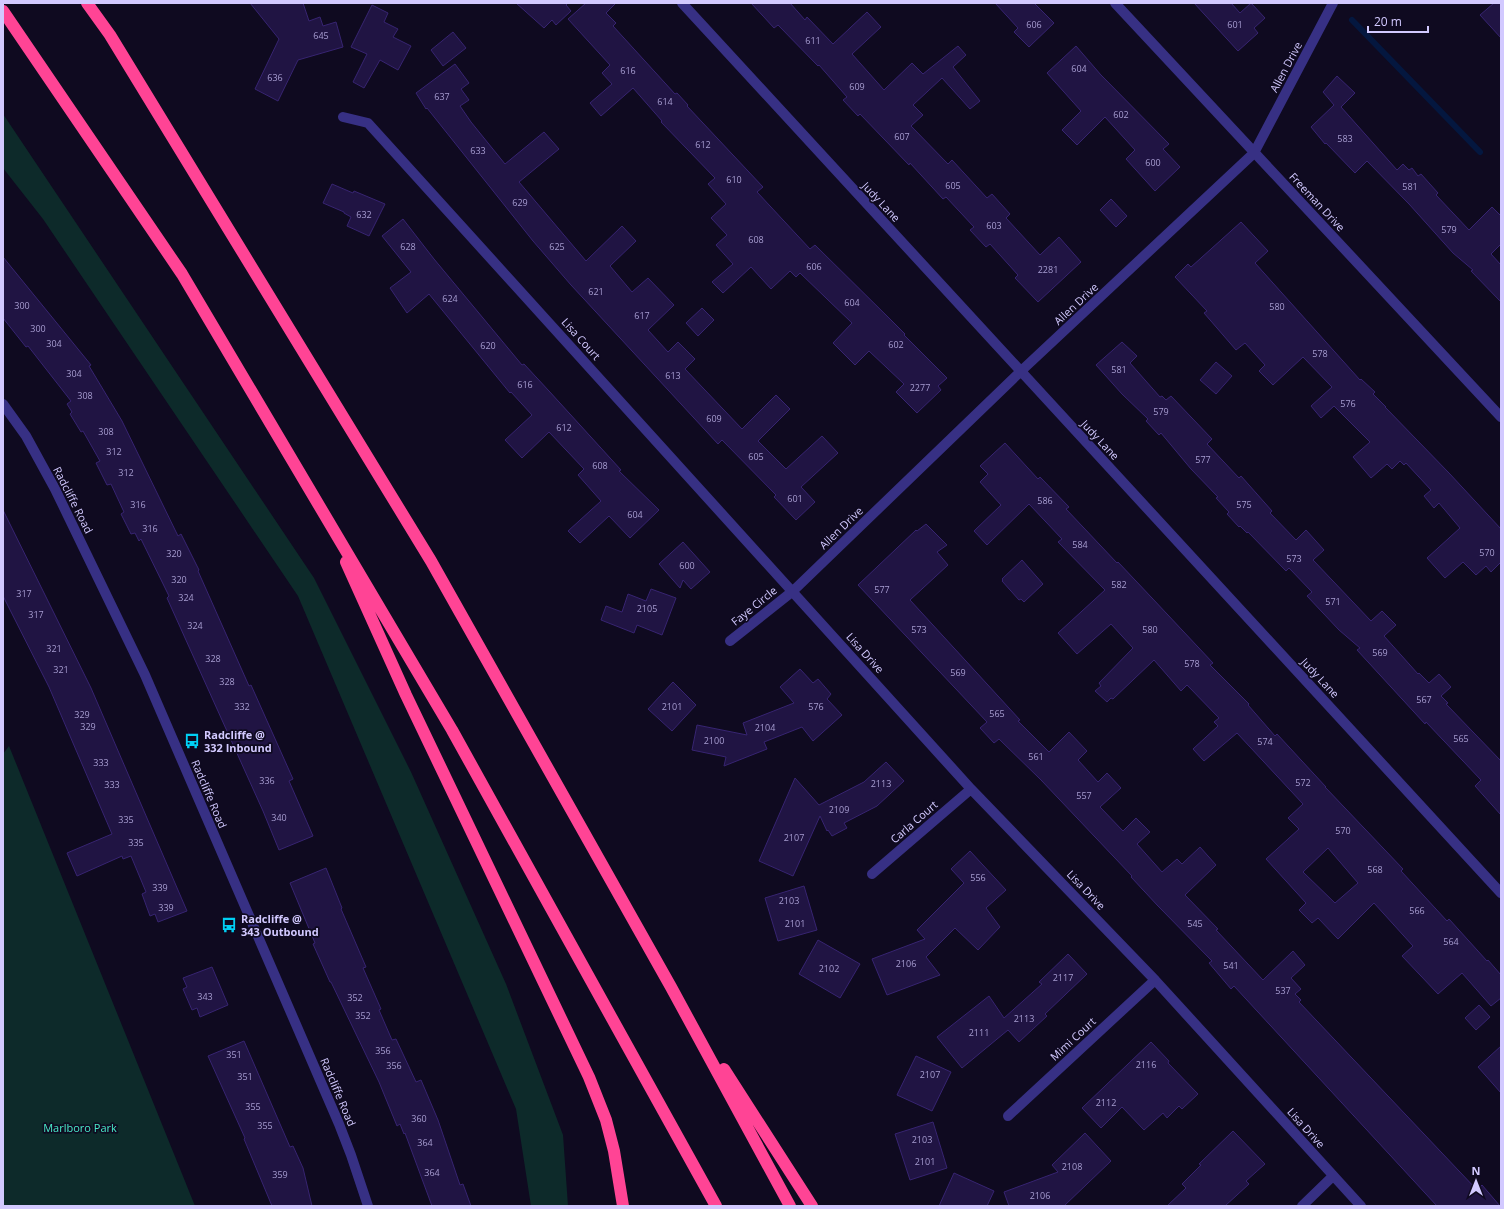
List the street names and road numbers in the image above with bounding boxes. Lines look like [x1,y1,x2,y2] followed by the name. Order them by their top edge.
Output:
[1266,39,1305,95] street label: Allen Drive
[1286,169,1349,234] street label: Freeman Drive
[858,178,904,225] street label: Judy Lane
[1050,279,1101,328] street label: Allen Drive
[559,315,604,363] street label: Lisa Court
[1077,416,1123,463] street label: Judy Lane
[50,464,97,536] street label: Radcliffe Road
[816,503,866,552] street label: Allen Drive
[728,583,780,629] street label: Faye Circle
[843,629,888,676] street label: Lisa Drive
[1297,654,1343,701] street label: Judy Lane
[188,757,231,830] street label: Radcliffe Road
[887,797,941,846] street label: Carla Court
[1064,867,1109,913] street label: Lisa Drive
[1047,1014,1099,1064] street label: Mimi Court
[317,1055,360,1128] street label: Radcliffe Road
[1284,1104,1329,1151] street label: Lisa Drive

